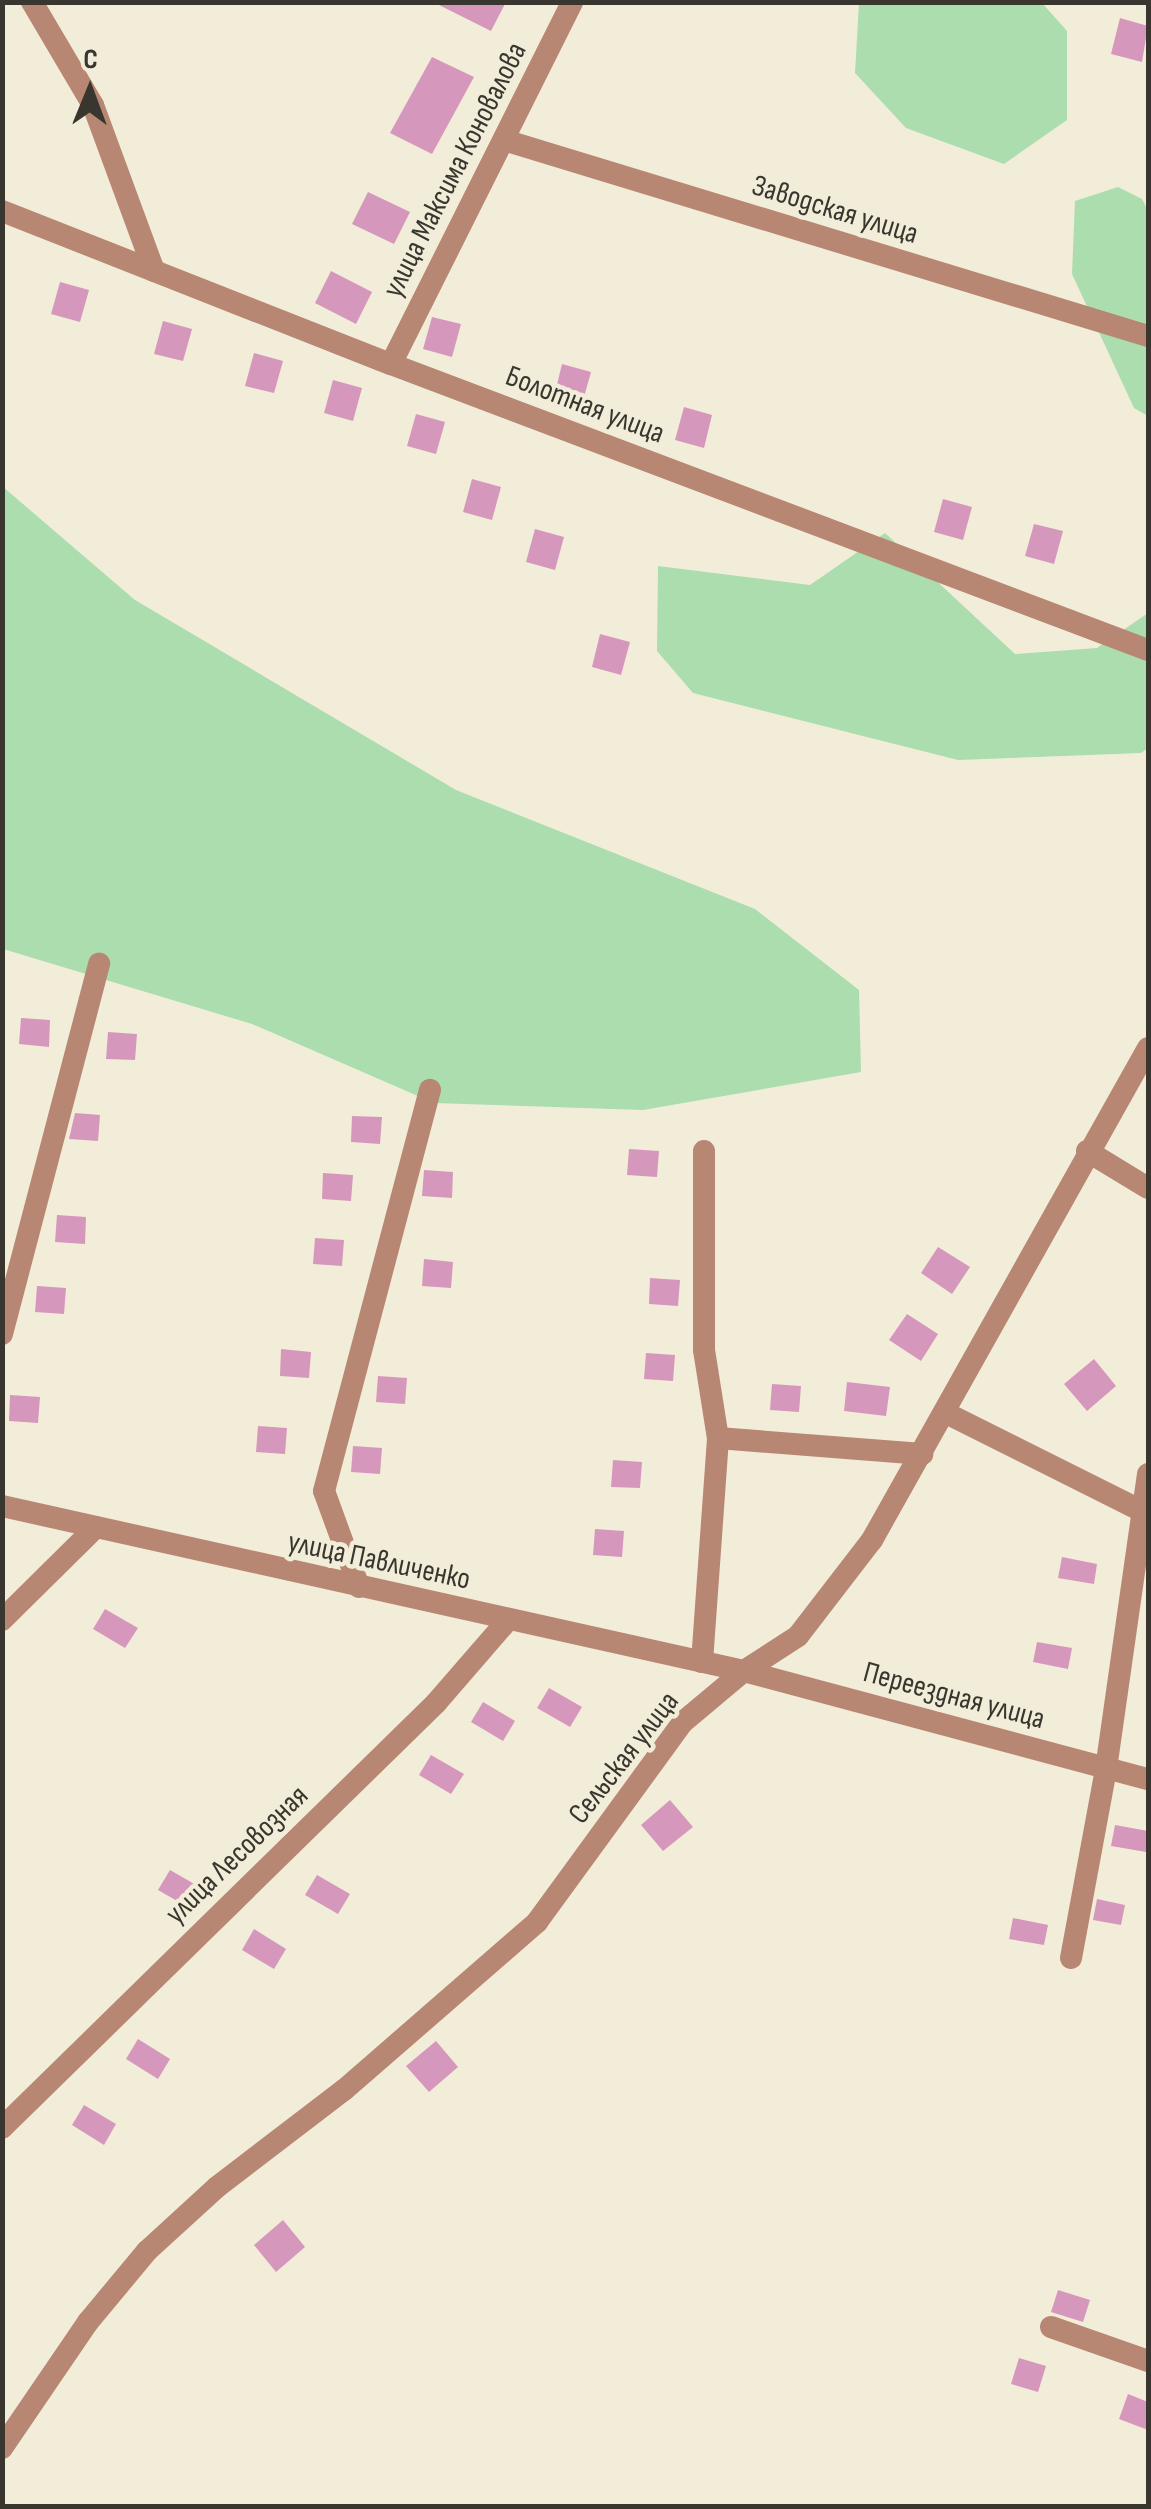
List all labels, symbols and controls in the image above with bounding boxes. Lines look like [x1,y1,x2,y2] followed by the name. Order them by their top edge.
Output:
[375,37,535,303] street label: улица Максима Коновалова
[40,40,140,140] north arrow
[83,43,98,76] text: С
[748,168,922,252] street label: Заводская улица
[501,358,669,452] street label: Болотная улица
[285,1524,473,1598] street label: улица Павличенко
[859,1655,1049,1737] street label: Переездная улица
[561,1685,687,1831] street label: Сельская улица
[158,1778,316,1932] street label: улица Лесовозная

